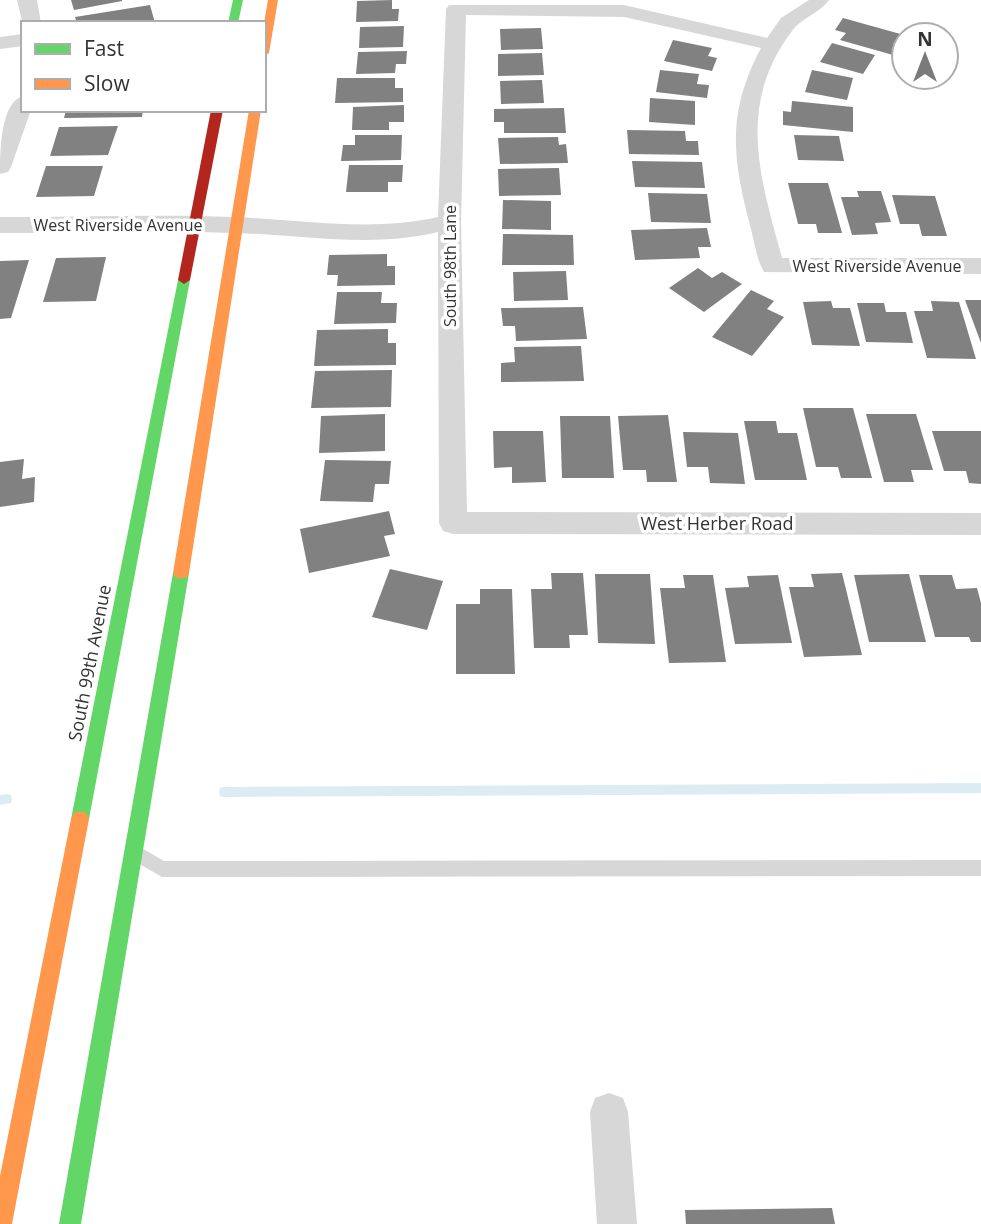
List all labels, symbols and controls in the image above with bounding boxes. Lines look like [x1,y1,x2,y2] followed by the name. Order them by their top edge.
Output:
[21,21,266,112] legend
[890,21,960,91] north arrow
[917,26,933,52] text: N
[84,34,124,62] text: Fast
[84,69,130,97] text: Slow
[439,205,461,327] street label: South 98th Lane
[34,214,203,236] street label: West Riverside Avenue
[793,255,962,277] street label: West Riverside Avenue
[640,511,794,535] street label: West Herber Road
[62,582,116,743] street label: South 99th Avenue

